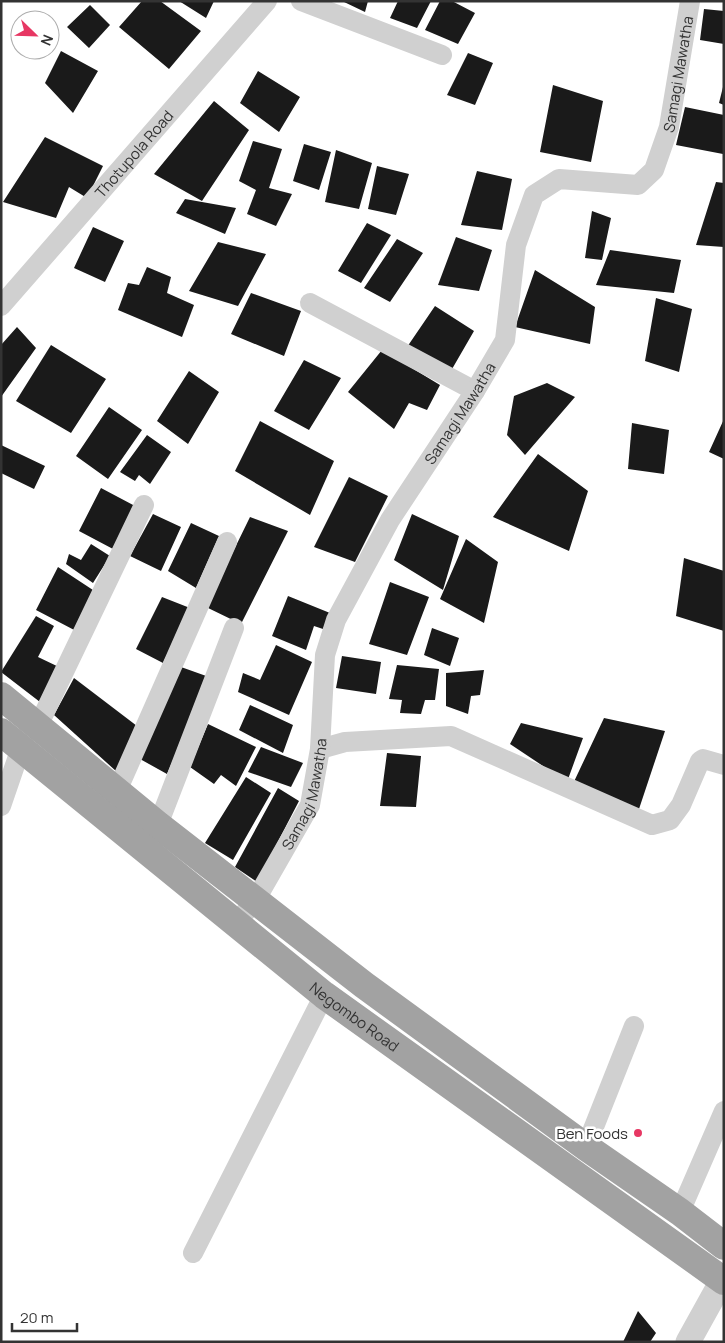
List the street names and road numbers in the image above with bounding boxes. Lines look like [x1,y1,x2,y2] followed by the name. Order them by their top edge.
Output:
[657,14,698,135] street label: Samagi Mawatha
[90,105,178,202] street label: Thotupola Road
[419,358,500,468] street label: Samagi Mawatha
[276,738,331,853] street label: Samagi Mawatha
[305,977,404,1056] street label: Negombo Road

